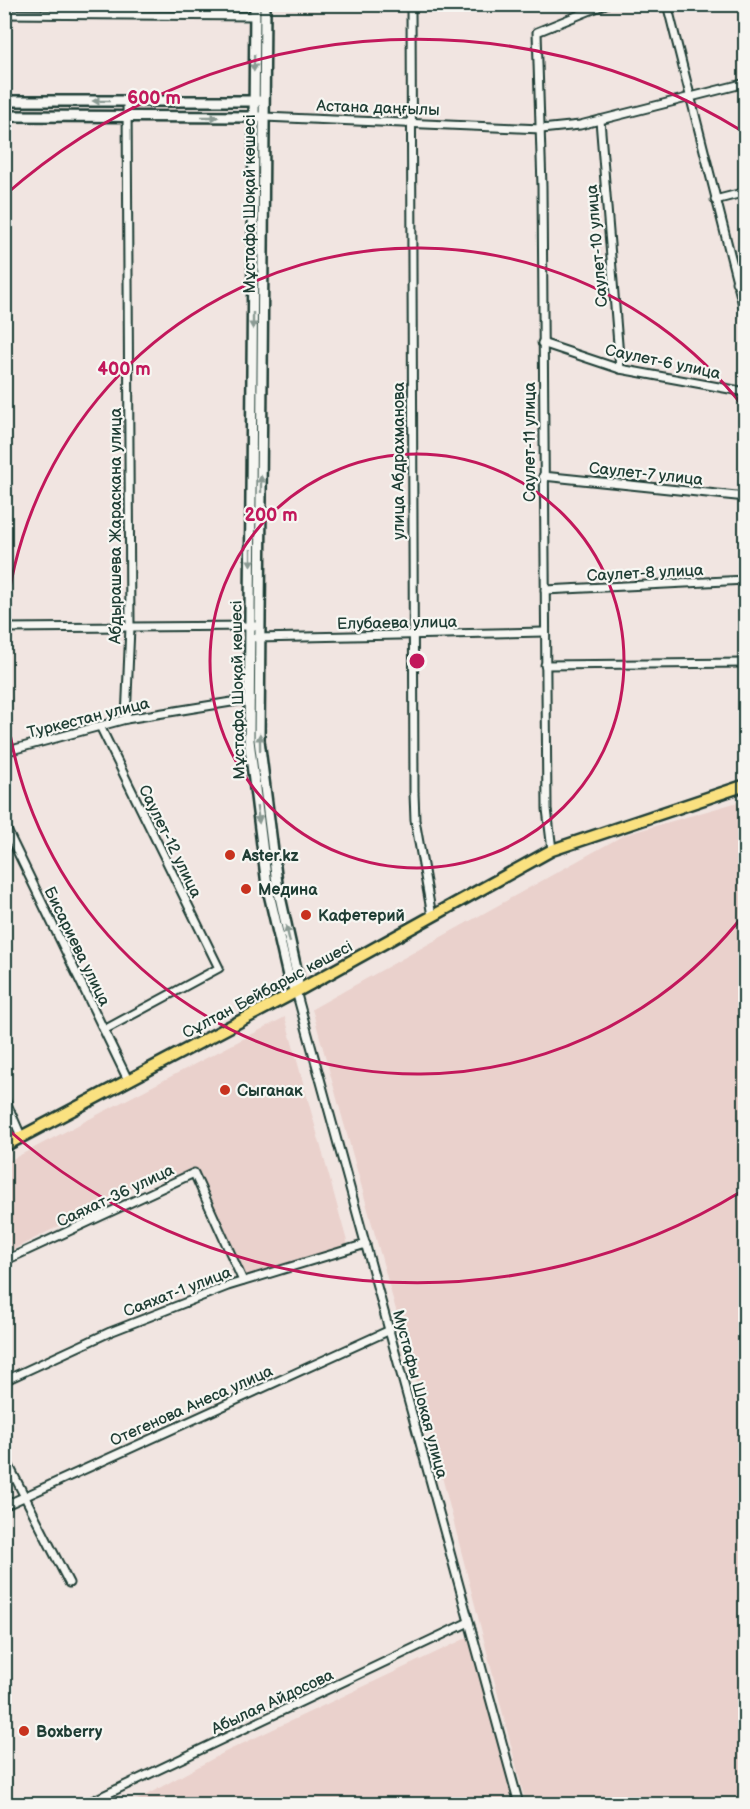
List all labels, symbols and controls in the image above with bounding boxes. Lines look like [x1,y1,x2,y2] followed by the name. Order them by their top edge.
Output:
[249,53,259,72] one-way arrow
[127,88,181,109] text: 600 m
[91,96,110,106] one-way arrow
[315,97,440,120] street label: Астана даңғылы
[200,112,219,122] one-way arrow
[241,114,260,294] street label: Мұстафа Шоқай көшесі
[583,183,612,308] street label: Саулет-10 улица
[248,311,258,330] one-way arrow
[603,341,723,384] street label: Саулет-6 улица
[97,359,151,380] text: 400 m
[521,381,540,502] street label: Саулет-11 улица
[390,382,409,540] street label: улица Абдрахманова
[107,407,126,645] street label: Абдырашева Жараскана улица
[588,459,704,490] street label: Саулет-7 улица
[256,474,266,493] one-way arrow
[244,505,298,526] text: 200 m
[246,548,256,567] one-way arrow
[586,561,704,586] street label: Саулет-8 улица
[227,600,250,780] street label: Мұстафа Шоқай көшесі
[337,613,458,634] street label: Елубаева улица
[407,651,427,671] centre of rings
[25,694,152,743] street label: Туркестан улица
[255,732,264,751] one-way arrow
[134,782,205,902] street label: Саулет-12 улица
[253,806,262,825] one-way arrow
[241,847,299,866] place label: Aster.kz
[223,848,237,862] marker: Aster.kz
[258,881,318,900] place label: Медина
[239,882,253,896] marker: Медина
[39,884,114,1010] street label: Бисариева улица
[318,907,405,926] place label: Кафетерий
[299,908,313,922] marker: Кафетерий
[283,925,293,943] one-way arrow
[179,937,356,1043] street label: Сұлтан Бейбарыс көшесі
[237,1082,303,1101] place label: Сыганак
[218,1083,232,1097] marker: Сыганак
[54,1161,178,1232] street label: Саяхат-36 улица
[121,1263,235,1322] street label: Саяхат-1 улица
[388,1308,451,1481] street label: Мустафы Шокая улица
[107,1362,276,1451] street label: Отегенова Анеса улица
[208,1665,337,1739] street label: Абылая Айдосова
[36,1723,103,1742] place label: Boxberry
[17,1724,31,1738] marker: Boxberry

